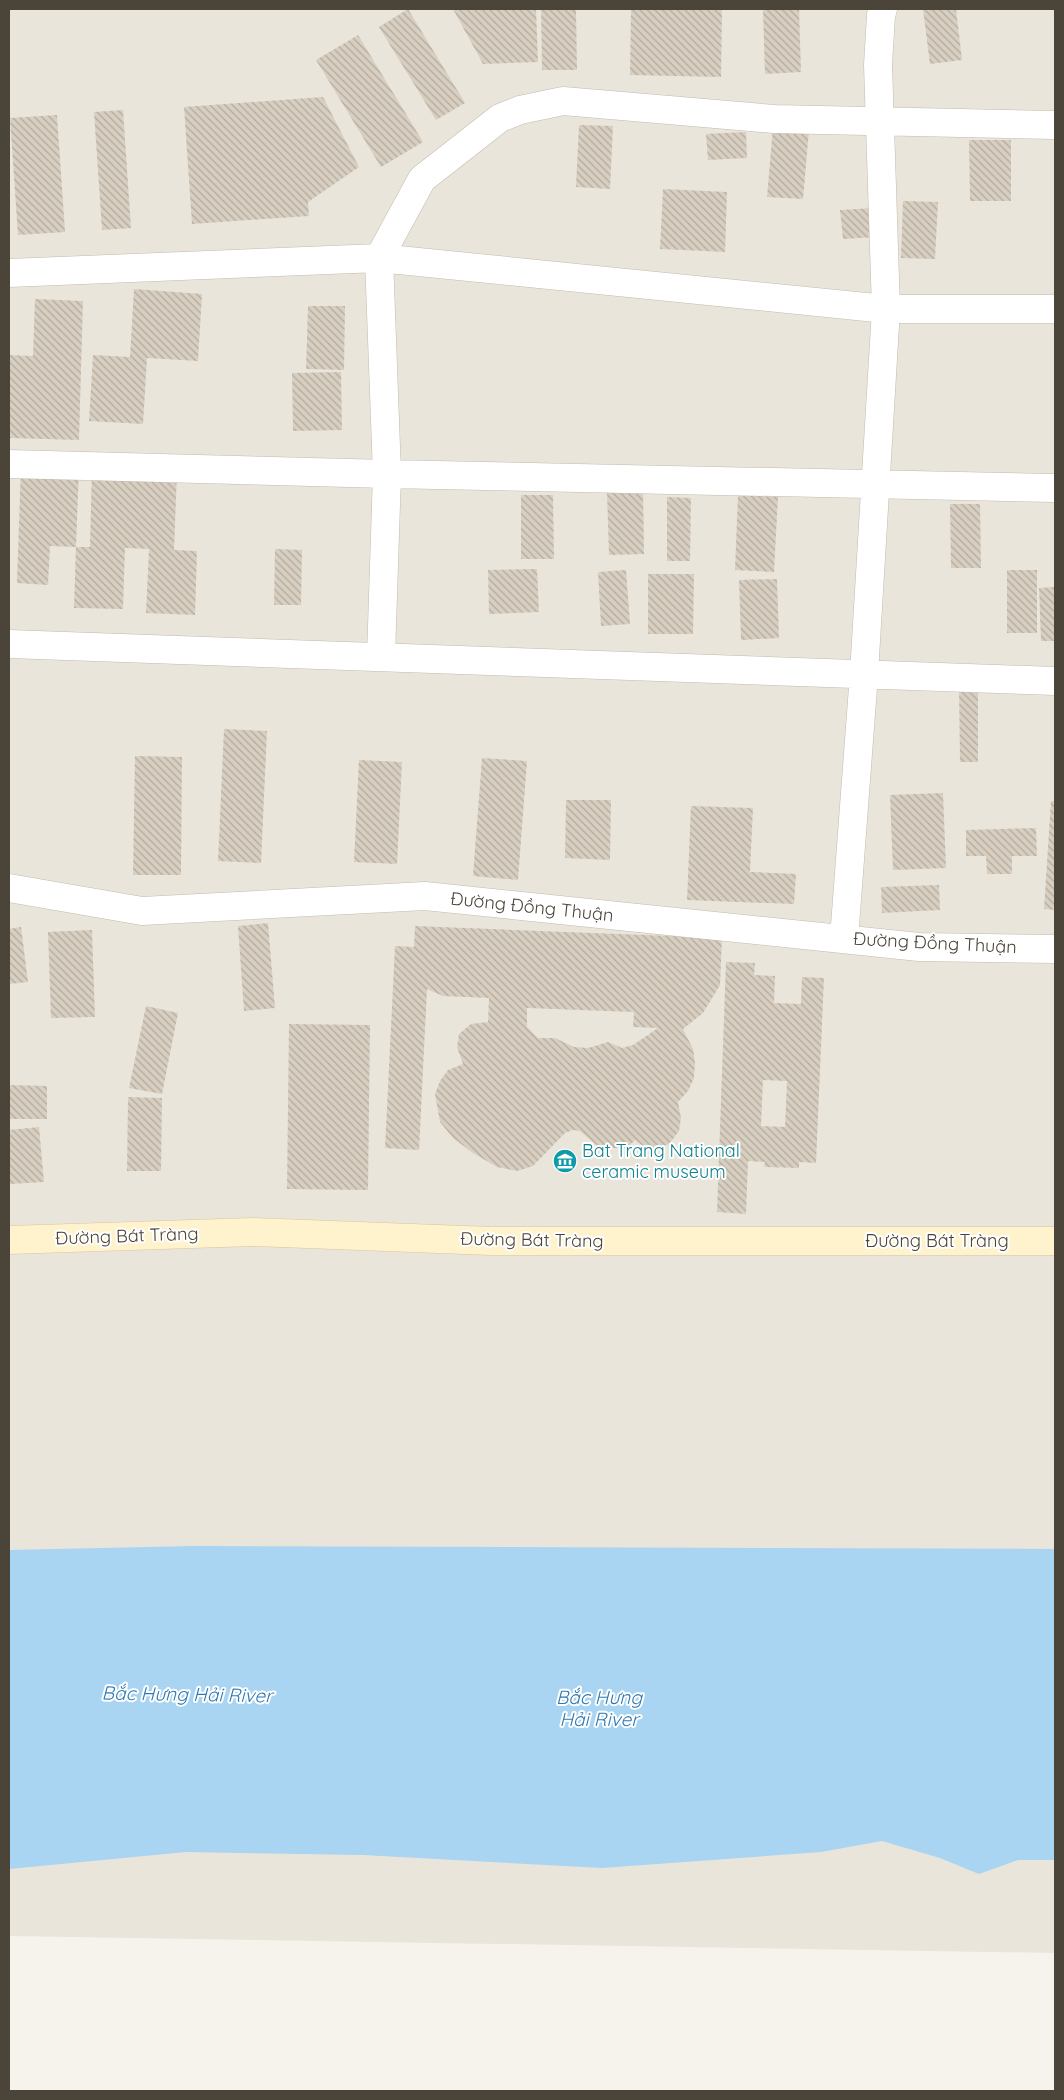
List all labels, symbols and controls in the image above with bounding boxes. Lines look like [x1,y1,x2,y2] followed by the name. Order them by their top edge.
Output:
[449,887,615,926] street label: Đường Đồng Thuận
[853,927,1017,958] street label: Đường Đồng Thuận
[582,1139,740,1183] place label: Bat Trang National ceramic museum
[552,1148,578,1174] museum icon: Bat Trang National ceramic museum
[55,1222,199,1249] street label: Đường Bát Tràng
[460,1227,604,1252] street label: Đường Bát Tràng
[865,1229,1009,1252] street label: Đường Bát Tràng
[101,1681,275,1708] water label: Bắc Hưng Hải River
[556,1685,643,1731] water label: Bắc Hưng Hải River

